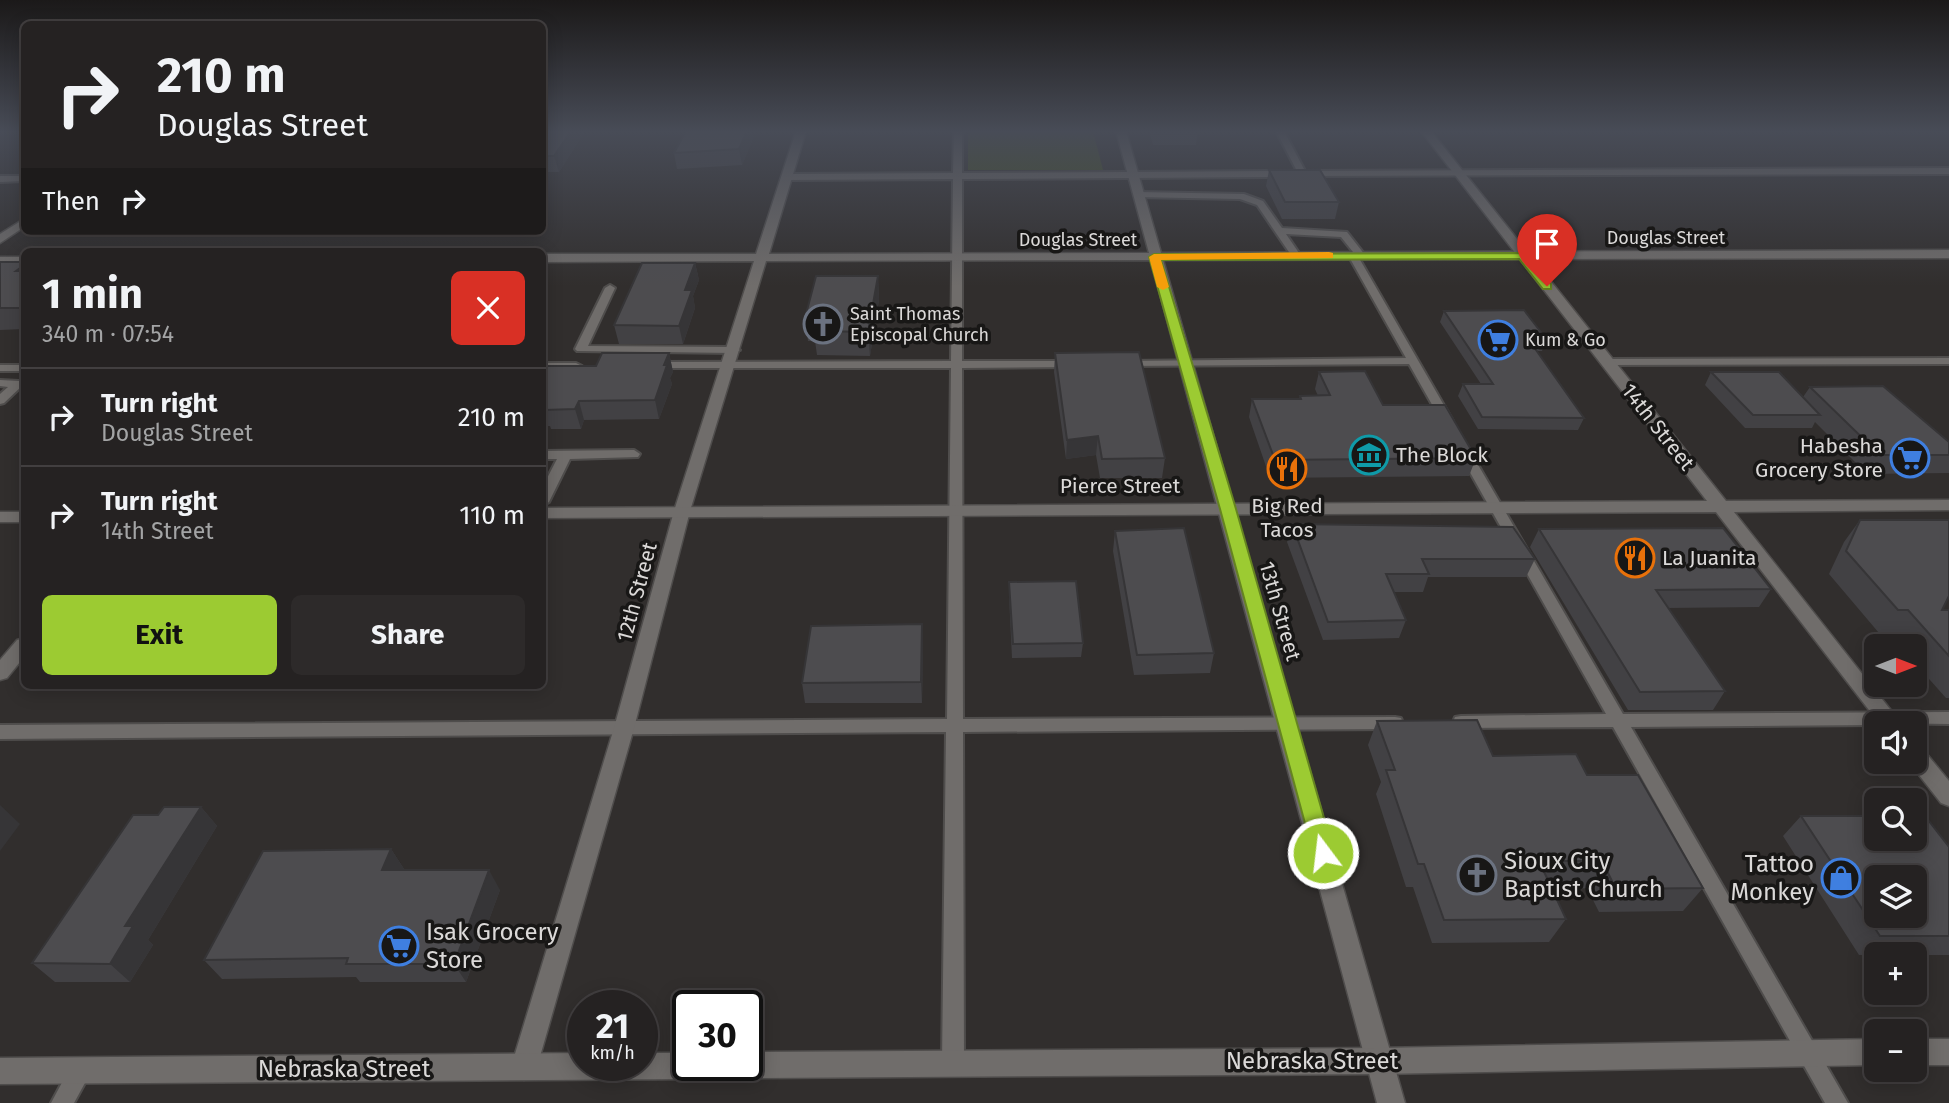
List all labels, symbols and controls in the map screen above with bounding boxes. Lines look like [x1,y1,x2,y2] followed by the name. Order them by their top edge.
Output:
[157,46,286,105] text: 210 m
[42,49,133,140] icon: right
[157,106,368,144] text: Douglas Street
[114,182,152,220] icon: right
[42,186,100,217] text: Then
[1517,214,1577,286] pin
[1528,225,1566,263] icon: arrive
[1607,227,1726,249] street label: Douglas Street
[1019,229,1138,251] street label: Douglas Street
[42,269,143,319] text: 1 min
[451,271,525,345] button: close
[802,303,844,345] church icon: Saint Thomas Episcopal Church
[850,303,989,346] place label: Saint Thomas Episcopal Church
[1477,319,1519,361] supermarket icon: Kum & Go
[42,320,174,348] text: 340 m · 07:54
[1525,329,1606,351] place label: Kum & Go
[1616,379,1700,476] street label: 14th Street
[101,388,218,419] text: Turn right
[42,398,80,436] icon: right
[458,402,525,433] text: 210 m
[101,419,253,447] text: Douglas Street
[1755,433,1883,483] place label: Habesha Grocery Store
[1348,434,1390,476] museum icon: The Block
[1889,437,1931,479] supermarket icon: Habesha Grocery Store
[1396,442,1488,468] place label: The Block
[1266,448,1308,490] restaurant icon: Big Red Tacos
[1060,473,1181,499] street label: Pierce Street
[101,486,218,517] text: Turn right
[1251,493,1323,543] place label: Big Red Tacos
[42,496,80,534] icon: right
[459,500,525,531] text: 110 m
[101,517,213,545] text: 14th Street
[1614,537,1656,579] restaurant icon: La Juanita
[611,539,663,645] street label: 12th Street
[1662,545,1756,571] place label: La Juanita
[1253,558,1307,664] street label: 13th Street
[42,595,277,675] button: Exit
[291,595,525,675] button: Share
[1864,634,1927,696] north arrow
[1864,634,1927,1082] map controls
[1864,711,1927,774] button: sound
[1864,788,1927,851] button: search
[1286,816,1360,890] position arrow
[1504,847,1663,903] place label: Sioux City Baptist Church
[1730,850,1814,906] place label: Tattoo Monkey
[1456,854,1498,896] church icon: Sioux City Baptist Church
[1820,857,1862,899] shop icon: Tattoo Monkey
[1864,865,1927,928] button: layers
[426,918,559,974] place label: Isak Grocery Store
[378,925,420,967] supermarket icon: Isak Grocery Store
[1864,942,1927,1005] button: +
[672,990,763,1081] speed limit sign: 30
[596,1005,629,1047] text: 21
[1864,1019,1927,1082] button: −
[590,1042,635,1064] text: km/h
[1226,1047,1399,1075] street label: Nebraska Street
[258,1055,431,1083] street label: Nebraska Street

